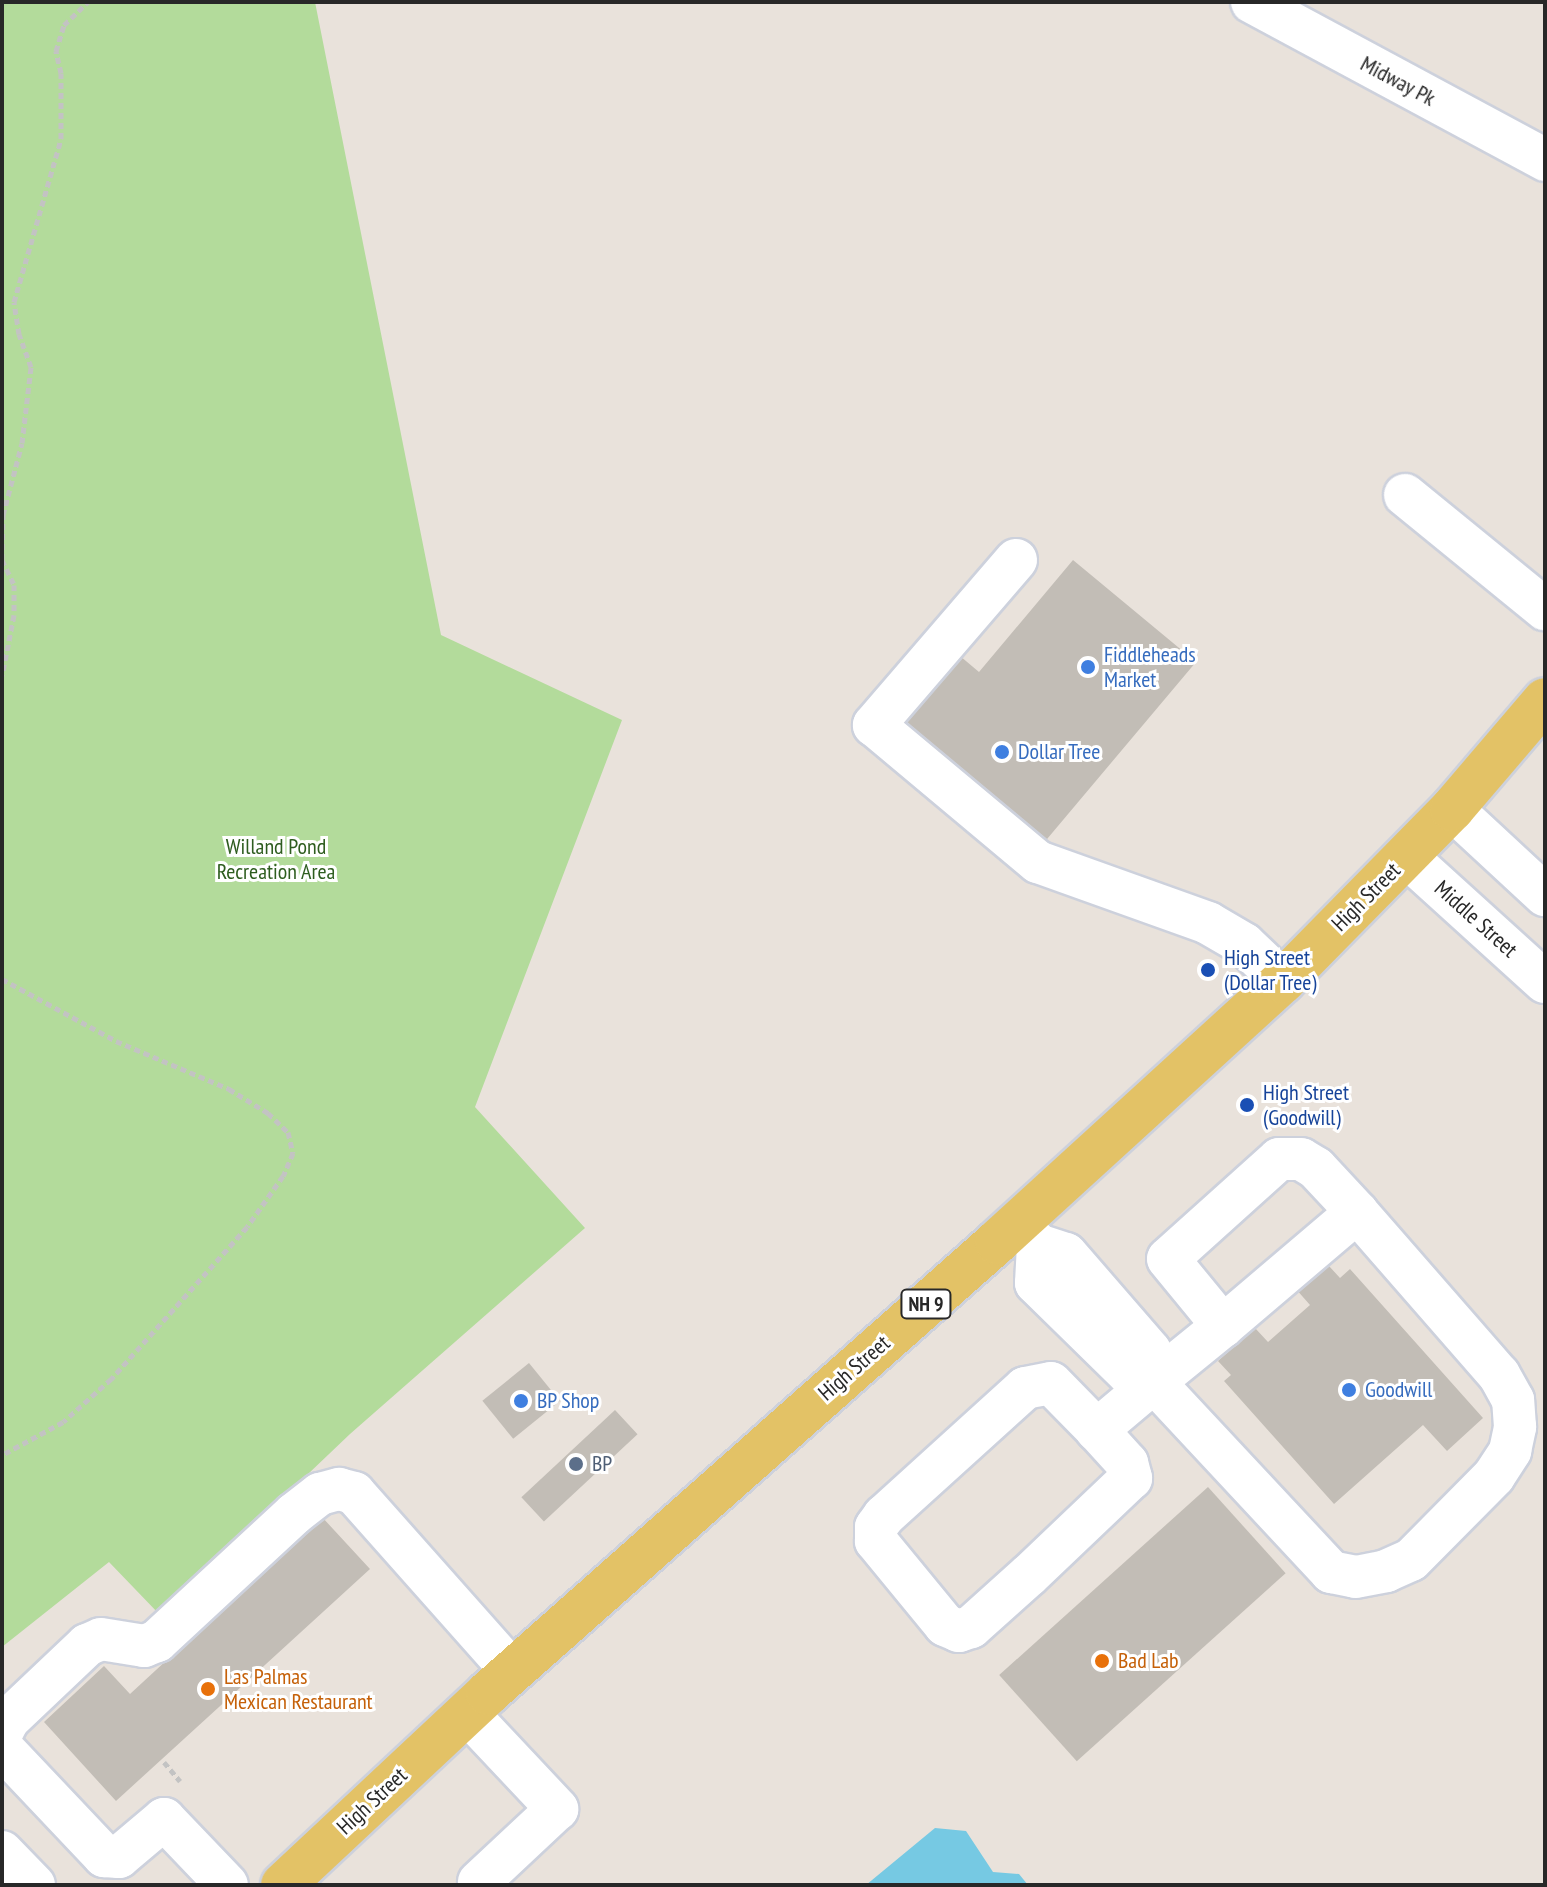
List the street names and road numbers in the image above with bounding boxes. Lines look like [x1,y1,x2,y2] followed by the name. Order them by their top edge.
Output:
[1356,50,1440,112] street label: Midway Pk
[1326,857,1406,937] street label: High Street
[1429,875,1523,963] street label: Middle Street
[900,1288,952,1320] road number: NH 9
[813,1330,895,1406] street label: High Street
[332,1762,412,1840] street label: High Street

